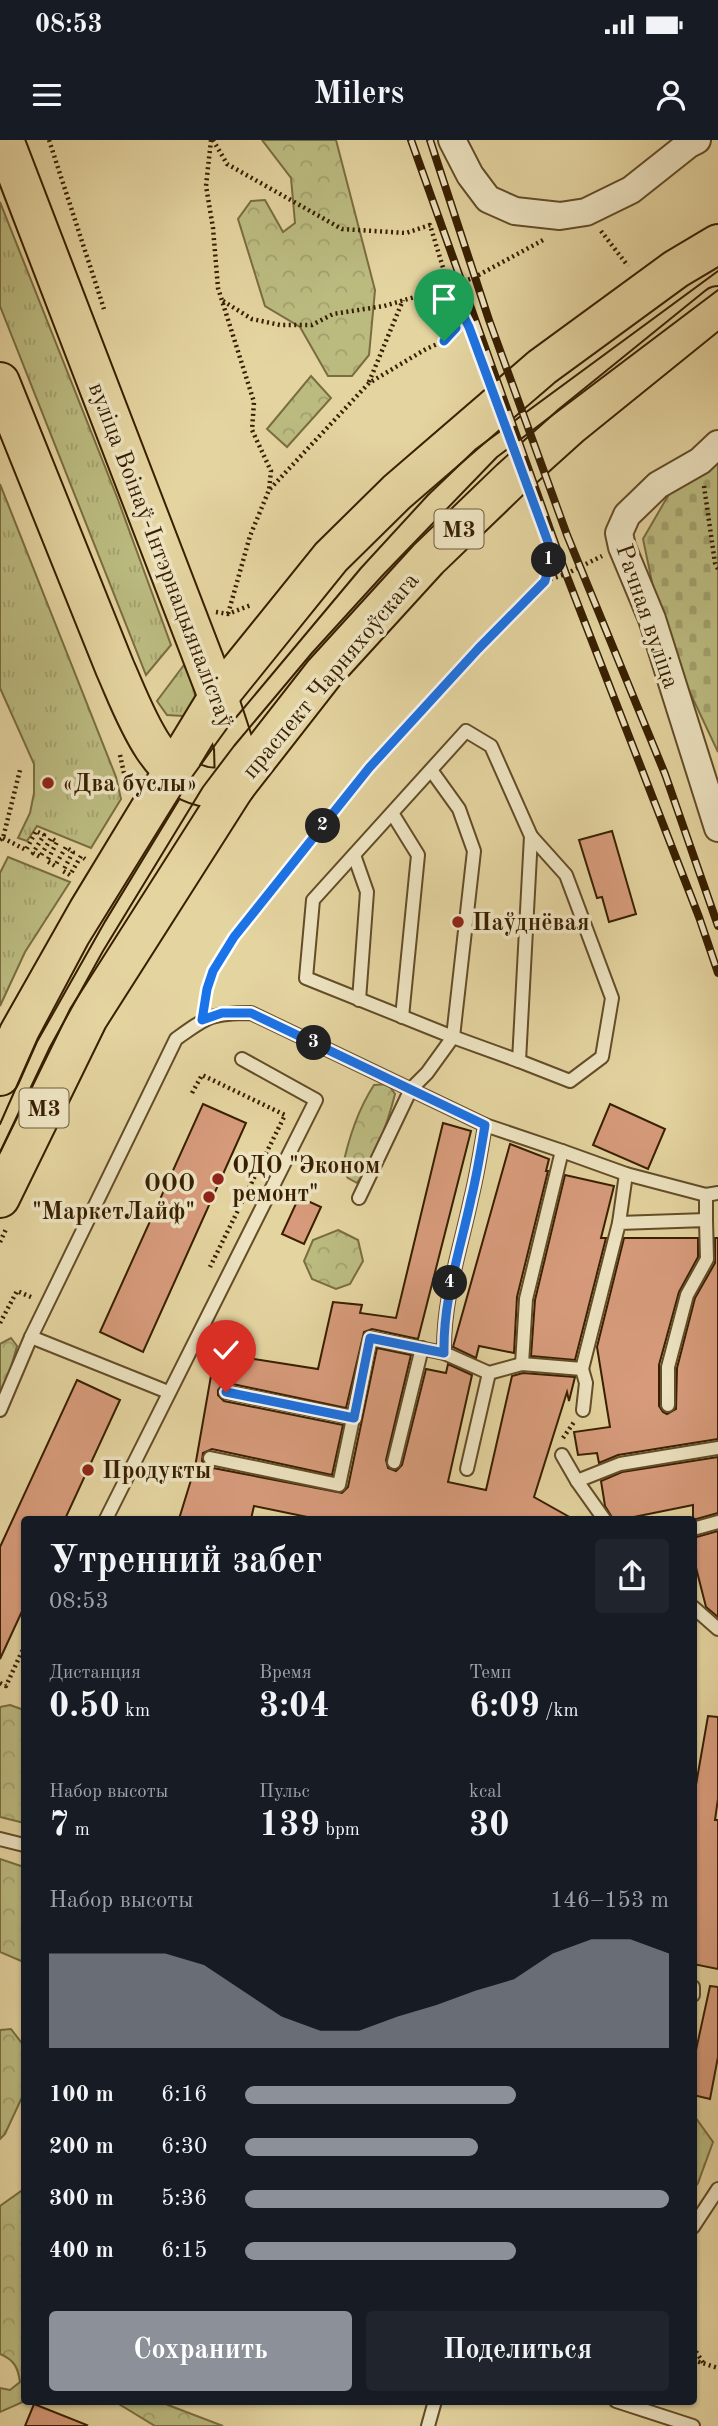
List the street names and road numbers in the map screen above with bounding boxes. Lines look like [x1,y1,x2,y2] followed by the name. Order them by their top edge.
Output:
[83,379,237,732] street label: вуліца Воінаў-Інтэрнацыяналістаў
[434,510,484,548] road number: М3
[610,541,682,692] street label: Рачная вуліца
[239,569,425,784] street label: праспект Чарняхоўскага
[20,1088,68,1127] road number: М3

